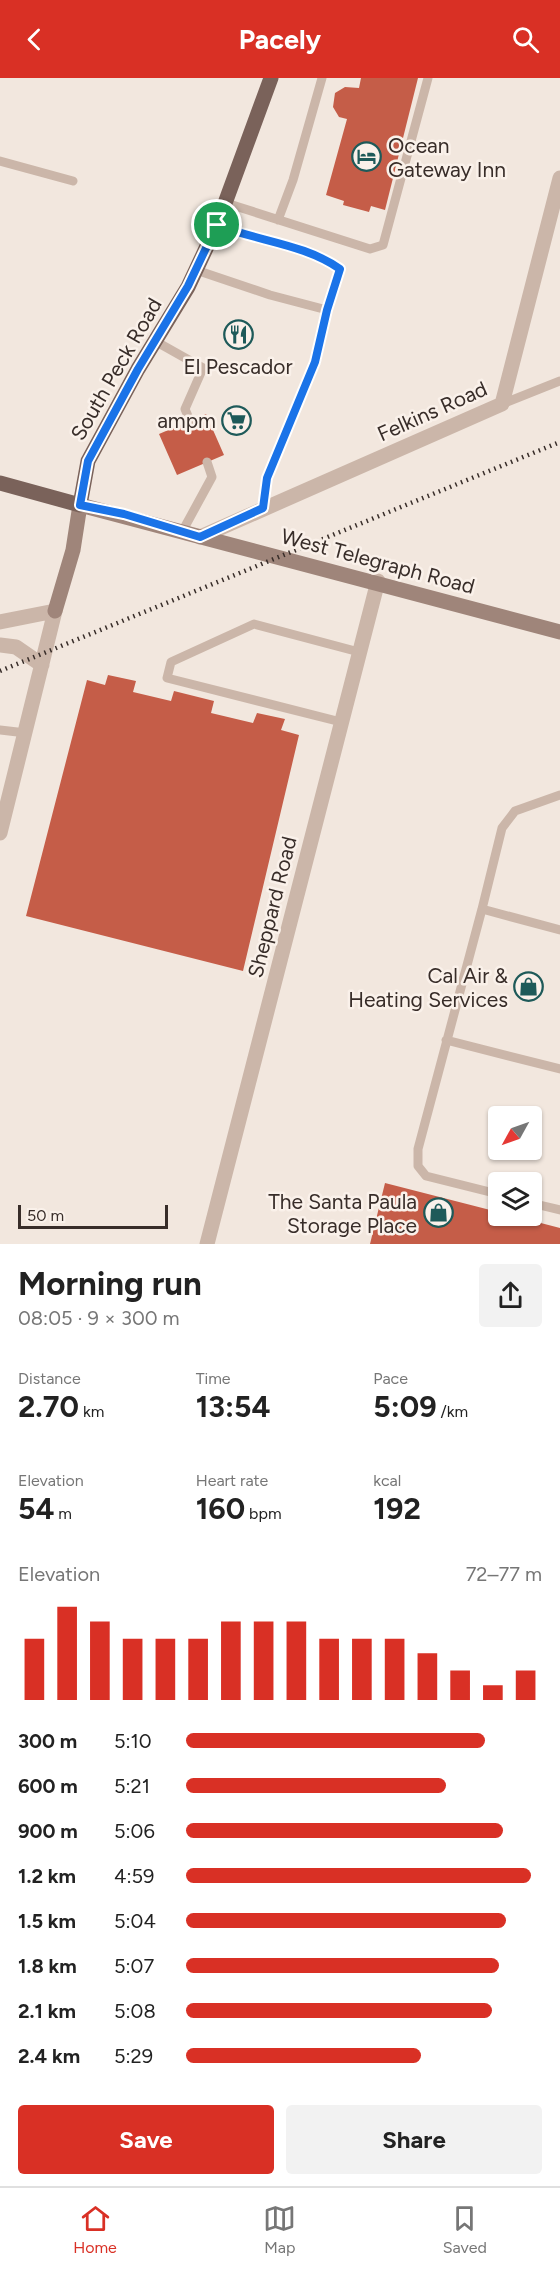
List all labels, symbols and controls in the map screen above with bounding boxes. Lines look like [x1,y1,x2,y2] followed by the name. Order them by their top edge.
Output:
[18,23,51,56] icon: back
[239,23,321,56] text: Pacely
[509,23,542,56] icon: search
[388,133,506,182] place label: Ocean Gateway Inn
[351,141,383,173] hotel icon: Ocean Gateway Inn
[191,199,242,250] pin
[200,208,233,241] icon: arrive
[65,293,167,445] street label: South Peck Road
[222,319,254,351] restaurant icon: El Pescador
[183,354,293,379] place label: El Pescador
[373,376,491,446] street label: Felkins Road
[221,404,253,436] supermarket icon: ampm
[157,408,216,433] place label: ampm
[278,523,478,599] street label: West Telegraph Road
[242,834,302,980] street label: Sheppard Road
[348,963,508,1012] place label: Cal Air & Heating Services
[513,971,545,1003] shop icon: Cal Air & Heating Services
[488,1106,542,1160] north arrow
[488,1106,542,1226] map controls
[488,1172,542,1226] button: layers
[268,1189,417,1238] place label: The Santa Paula Storage Place
[422,1197,454,1229] shop icon: The Santa Paula Storage Place
[18,1202,168,1230] scale bar
[27,1206,64,1225] text: 50 m
[18,1264,202,1303] text: Morning run
[479,1264,542,1327] button: share
[18,1306,180,1330] text: 08:05 · 9 × 300 m
[18,1369,81,1388] text: Distance
[196,1369,231,1388] text: Time
[373,1369,408,1388] text: Pace
[18,1388,79,1425] text: 2.70
[196,1388,270,1425] text: 13:54
[373,1388,437,1425] text: 5:09
[79,1402,104,1421] text: km
[437,1402,468,1421] text: /km
[18,1471,84,1490] text: Elevation
[196,1471,268,1490] text: Heart rate
[373,1471,401,1490] text: kcal
[18,1490,54,1527] text: 54
[196,1490,245,1527] text: 160
[373,1490,421,1527] text: 192
[54,1504,72,1523] text: m
[245,1504,282,1523] text: bpm
[18,1562,100,1586] text: Elevation
[466,1562,542,1586] text: 72–77 m
[18,1729,77,1753] text: 300 m
[114,1729,152,1753] text: 5:10
[18,1774,78,1798] text: 600 m
[114,1774,150,1798] text: 5:21
[18,1819,78,1843] text: 900 m
[114,1819,155,1843] text: 5:06
[18,1864,76,1888] text: 1.2 km
[114,1864,154,1888] text: 4:59
[18,1909,76,1933] text: 1.5 km
[114,1909,156,1933] text: 5:04
[18,1954,77,1978] text: 1.8 km
[114,1954,154,1978] text: 5:07
[18,1999,76,2023] text: 2.1 km
[114,1999,156,2023] text: 5:08
[18,2044,80,2068] text: 2.4 km
[114,2044,153,2068] text: 5:29
[18,2105,274,2174] button: Save
[286,2105,542,2174] button: Share
[73,2202,117,2257] tab: Home
[263,2202,296,2257] tab: Map
[443,2202,487,2257] tab: Saved

